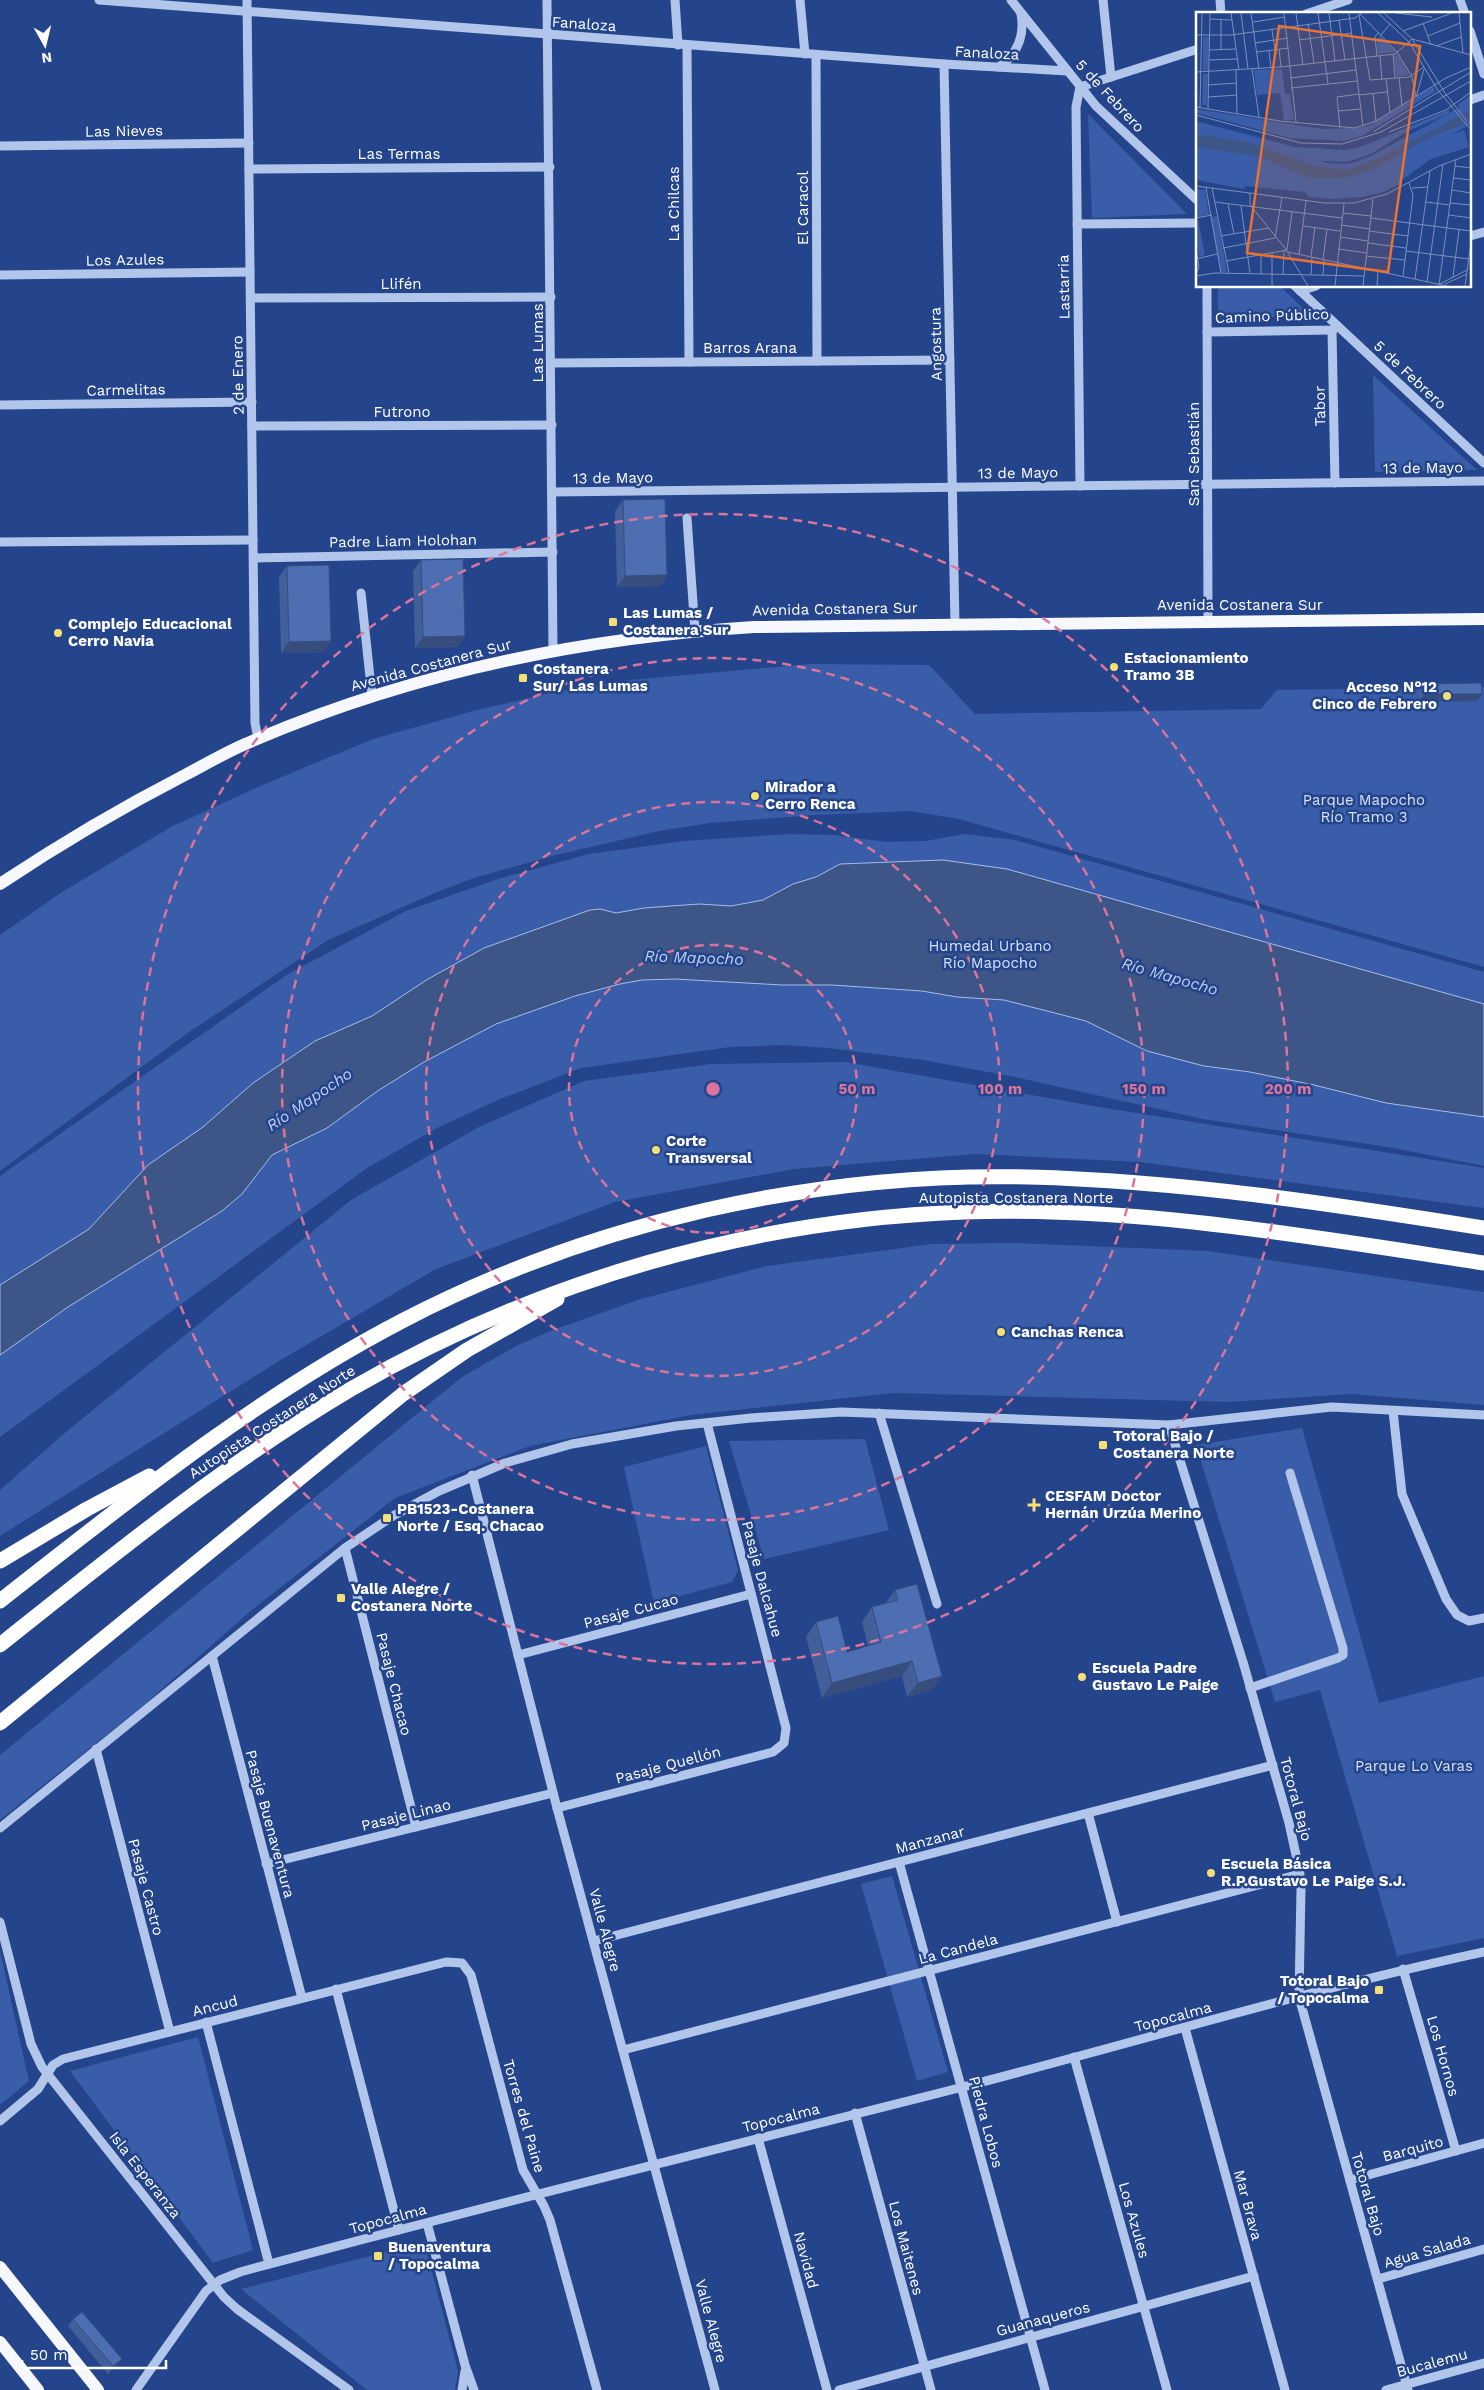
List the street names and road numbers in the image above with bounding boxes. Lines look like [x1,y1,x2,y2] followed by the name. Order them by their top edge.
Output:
[551,13,617,35] street label: Fanaloza
[954,42,1020,64] street label: Fanaloza
[1072,56,1148,136] street label: 5 de Febrero
[85,121,163,141] street label: Las Nieves
[358,145,441,163] street label: Las Termas
[665,166,683,242] street label: La Chilcas
[794,171,812,245] street label: El Caracol
[86,250,164,270] street label: Los Azules
[1054,254,1074,320] street label: Lastarria
[380,275,422,293] street label: Llifén
[529,303,547,383] street label: Las Lumas
[1215,305,1329,327] street label: Camino Público
[926,306,946,381] street label: Angostura
[228,335,248,415] street label: 2 de Enero
[1370,337,1450,413] street label: 5 de Febrero
[703,339,797,357] street label: Barros Arana
[86,380,166,400] street label: Carmelitas
[1311,386,1329,426] street label: Tabor
[1185,402,1203,506] street label: San Sebastián
[373,403,431,421] street label: Futrono
[1383,458,1463,478] street label: 13 de Mayo
[978,463,1058,483] street label: 13 de Mayo
[573,468,653,488] street label: 13 de Mayo
[329,531,477,551] street label: Padre Liam Holohan
[1157,596,1323,614] street label: Avenida Costanera Sur
[752,599,918,619] street label: Avenida Costanera Sur
[349,635,513,695] street label: Avenida Costanera Sur
[919,1189,1113,1207] street label: Autopista Costanera Norte
[185,1361,359,1483] street label: Autopista Costanera Norte
[738,1519,786,1639] street label: Pasaje Dalcahue
[582,1590,680,1632] street label: Pasaje Cucao
[372,1631,416,1737] street label: Pasaje Chacao
[613,1742,723,1788] street label: Pasaje Quellón
[242,1748,299,1901] street label: Pasaje Buenaventura
[1276,1755,1316,1843] street label: Totoral Bajo
[359,1795,453,1835] street label: Pasaje Linao
[893,1822,967,1858] street label: Manzanar
[124,1837,168,1937] street label: Pasaje Castro
[585,1886,625,1974] street label: Valle Alegre
[916,1930,1000,1968] street label: La Candela
[190,1992,240,2020] street label: Ancud
[1132,1998,1214,2036] street label: Topocalma
[1423,2014,1463,2098] street label: Los Hornos
[499,2057,549,2175] street label: Torres del Paine
[965,2074,1007,2170] street label: Piedra Lobos
[740,2100,822,2136] street label: Topocalma
[105,2128,185,2223] street label: Isla Esperanza
[1381,2132,1445,2166] street label: Barquito
[1347,2150,1389,2238] street label: Totoral Bajo
[1230,2168,1266,2243] street label: Mar Brava
[1115,2180,1153,2260] street label: Los Azules
[885,2199,927,2297] street label: Los Maitenes
[347,2200,429,2238] street label: Topocalma
[790,2230,822,2290] street label: Navidad
[1382,2230,1473,2272] street label: Agua Salada
[691,2277,731,2365] street label: Valle Alegre
[994,2298,1092,2340] street label: Guanaqueros
[1395,2345,1469,2381] street label: Bucalemu

